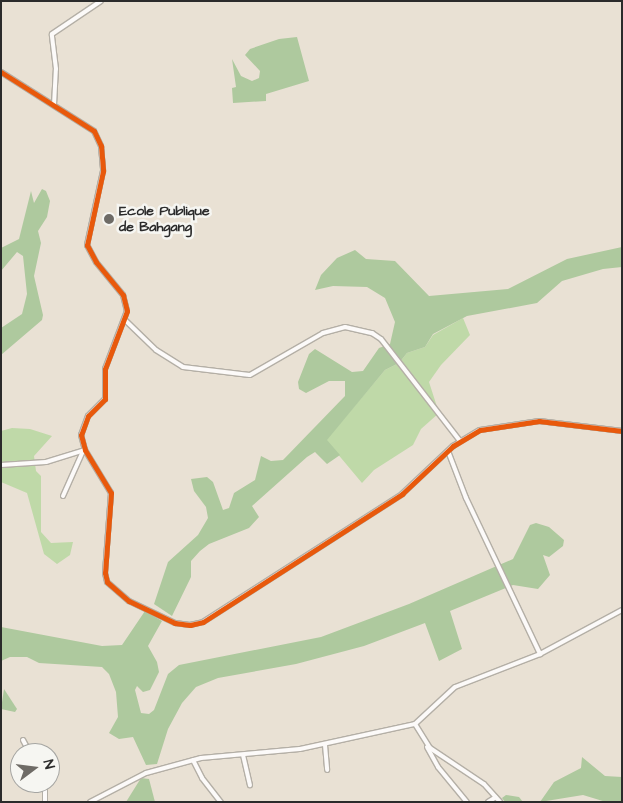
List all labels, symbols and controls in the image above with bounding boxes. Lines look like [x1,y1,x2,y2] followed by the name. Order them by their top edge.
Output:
[119,203,209,236] place label: Ecole Publique de Bahgang
[103,213,115,225] marker: Ecole Publique de Bahgang
[10,743,60,793] north arrow
[38,758,59,771] text: N

